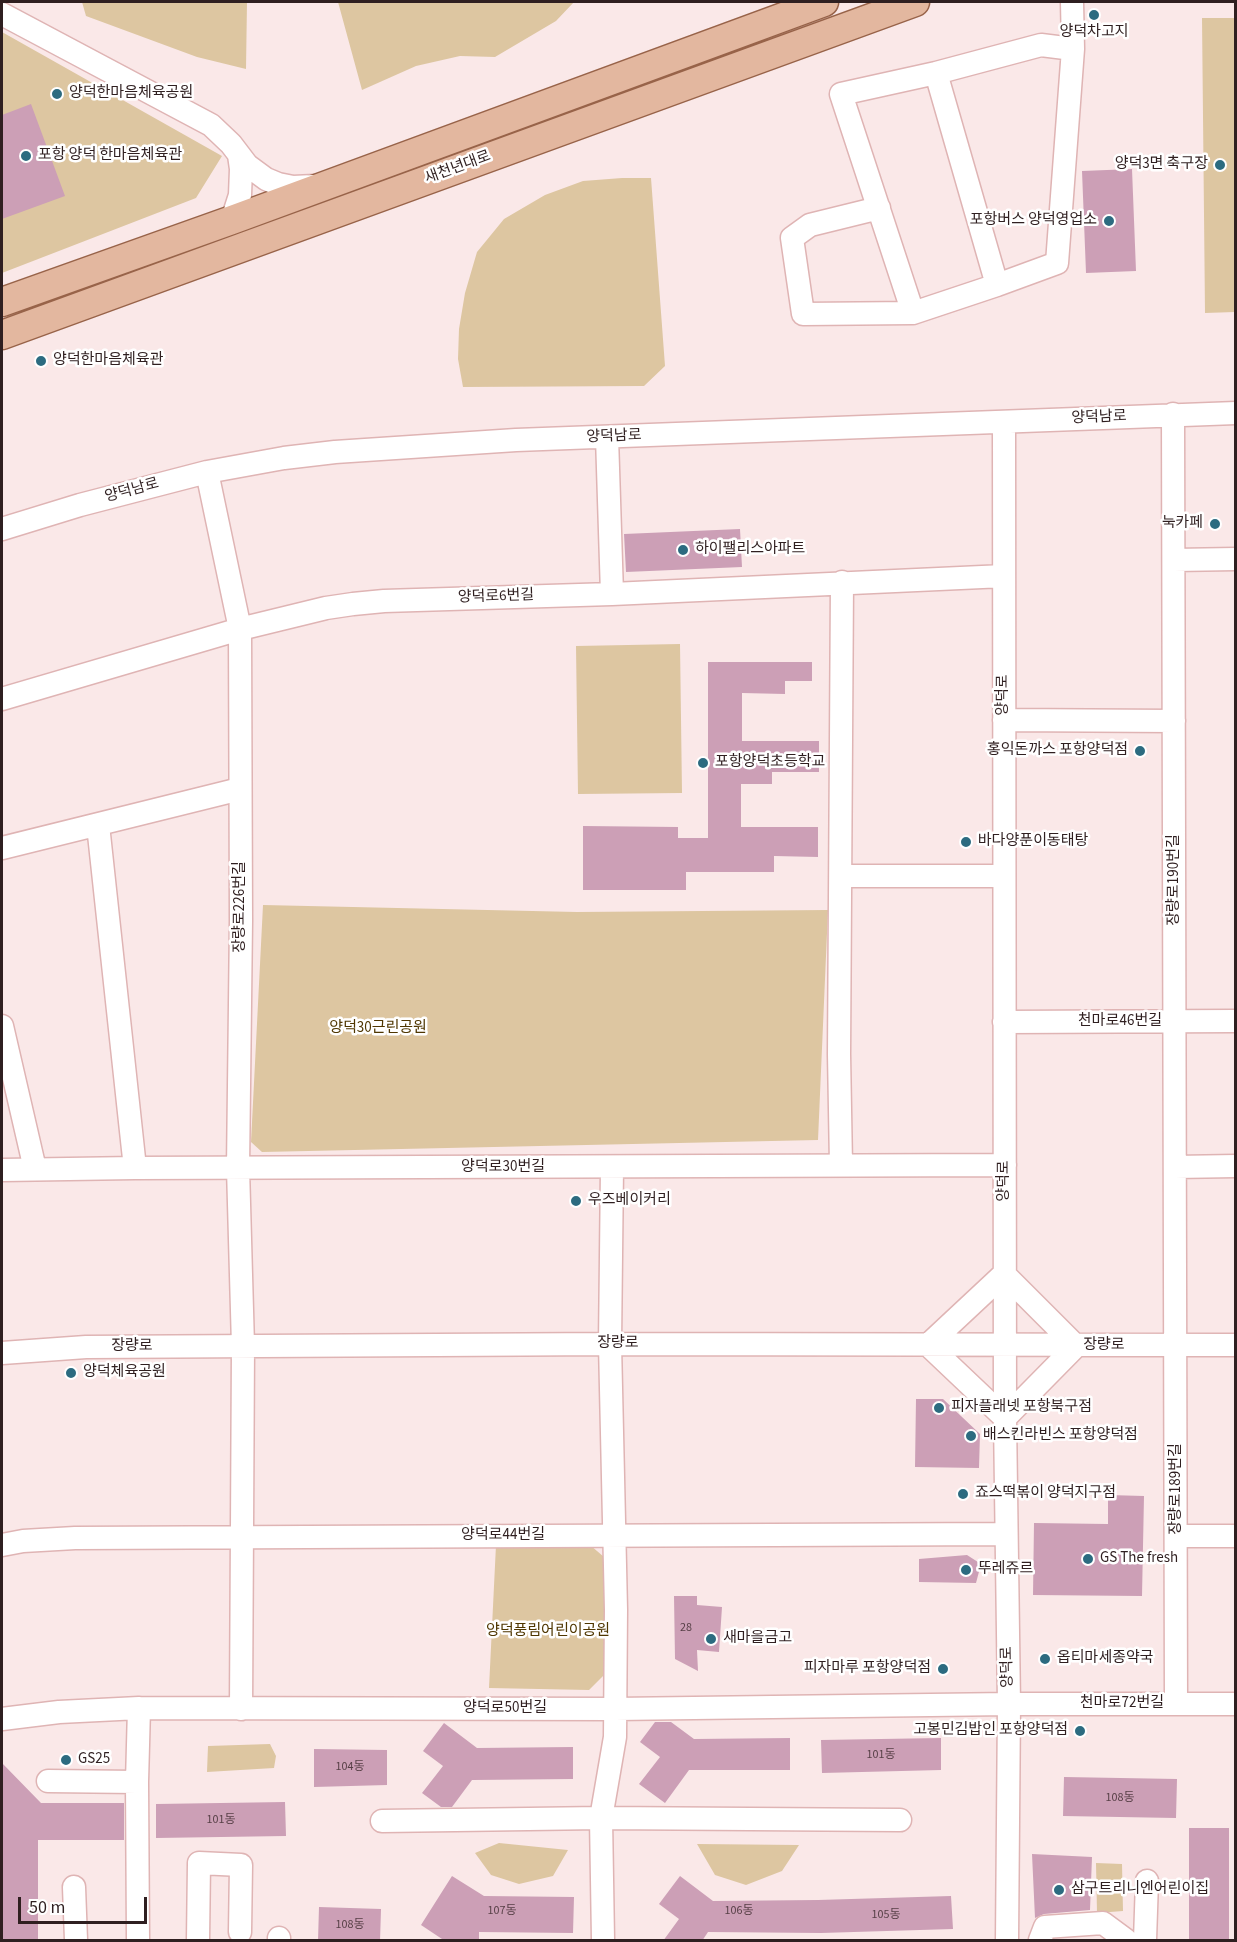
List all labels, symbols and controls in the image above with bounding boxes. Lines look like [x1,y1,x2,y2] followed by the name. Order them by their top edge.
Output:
[1087,8,1101,22] marker: 양덕차고지
[1060,24,1128,42] place label: 양덕차고지
[69,85,193,103] place label: 양덕한마음체육공원
[50,87,64,101] marker: 양덕한마음체육공원
[38,147,182,165] place label: 포항 양덕 한마음체육관
[423,148,493,188] street label: 새천년대로
[19,149,33,163] marker: 포항 양덕 한마음체육관
[1115,156,1208,174] place label: 양덕3면 축구장
[1213,158,1227,172] marker: 양덕3면 축구장
[970,212,1097,230] place label: 포항버스 양덕영업소
[1102,214,1116,228] marker: 포항버스 양덕영업소
[53,352,163,370] place label: 양덕한마음체육관
[34,354,48,368] marker: 양덕한마음체육관
[1071,408,1127,428] street label: 양덕남로
[586,427,642,447] street label: 양덕남로
[103,475,161,507] street label: 양덕남로
[1162,515,1203,533] place label: 눅카페
[1208,517,1222,531] marker: 눅카페
[695,541,805,559] place label: 하이팰리스아파트
[676,543,690,557] marker: 하이팰리스아파트
[457,587,535,607] street label: 양덕로6번길
[995,674,1013,716] street label: 양덕로
[987,742,1128,760] place label: 홍익돈까스 포항양덕점
[1133,744,1147,758] marker: 홍익돈까스 포항양덕점
[715,754,825,772] place label: 포항양덕초등학교
[696,756,710,770] marker: 포항양덕초등학교
[978,833,1088,851] place label: 바다양푼이동태탕
[1166,834,1184,926] street label: 장량로190번길
[959,835,973,849] marker: 바다양푼이동태탕
[232,861,250,953] street label: 장량로226번길
[1078,1013,1162,1031] street label: 천마로46번길
[329,1020,427,1038] park label: 양덕30근린공원
[461,1159,545,1177] street label: 양덕로30번길
[996,1160,1014,1202] street label: 양덕로
[588,1192,671,1210] place label: 우즈베이커리
[569,1194,583,1208] marker: 우즈베이커리
[597,1335,639,1353] street label: 장량로
[1083,1337,1125,1355] street label: 장량로
[111,1338,153,1356] street label: 장량로
[83,1364,166,1382] place label: 양덕체육공원
[64,1366,78,1380] marker: 양덕체육공원
[951,1399,1092,1417] place label: 피자플래넷 포항북구점
[932,1401,946,1415] marker: 피자플래넷 포항북구점
[983,1427,1138,1445] place label: 배스킨라빈스 포항양덕점
[964,1429,978,1443] marker: 배스킨라빈스 포항양덕점
[1168,1443,1186,1535] street label: 장량로189번길
[975,1485,1116,1503] place label: 죠스떡볶이 양덕지구점
[956,1487,970,1501] marker: 죠스떡볶이 양덕지구점
[461,1527,545,1545] street label: 양덕로44번길
[1100,1550,1178,1568] place label: GS The fresh
[1081,1552,1095,1566] marker: GS The fresh
[978,1561,1033,1579] place label: 뚜레쥬르
[959,1563,973,1577] marker: 뚜레쥬르
[680,1621,692,1635] house number: 28
[486,1623,610,1641] park label: 양덕풍림어린이공원
[723,1630,792,1648] place label: 새마을금고
[704,1632,718,1646] marker: 새마을금고
[999,1646,1017,1688] street label: 양덕로
[1057,1650,1154,1668] place label: 옵티마세종약국
[1038,1652,1052,1666] marker: 옵티마세종약국
[804,1660,931,1678] place label: 피자마루 포항양덕점
[936,1662,950,1676] marker: 피자마루 포항양덕점
[1080,1695,1164,1713] street label: 천마로72번길
[463,1700,547,1718] street label: 양덕로50번길
[913,1722,1068,1740] place label: 고봉민김밥인 포항양덕점
[1073,1724,1087,1738] marker: 고봉민김밥인 포항양덕점
[867,1748,895,1762] house number: 101동
[78,1751,110,1769] place label: GS25
[59,1753,73,1767] marker: GS25
[336,1760,364,1774] house number: 104동
[1106,1791,1134,1805] house number: 108동
[207,1813,235,1827] house number: 101동
[1071,1881,1209,1899] place label: 삼구트리니엔어린이집
[1052,1883,1066,1897] marker: 삼구트리니엔어린이집
[21,1885,150,1923] scale bar
[29,1895,65,1920] text: 50 m
[488,1904,516,1918] house number: 107동
[725,1904,753,1918] house number: 106동
[872,1908,900,1922] house number: 105동
[336,1918,364,1932] house number: 108동

